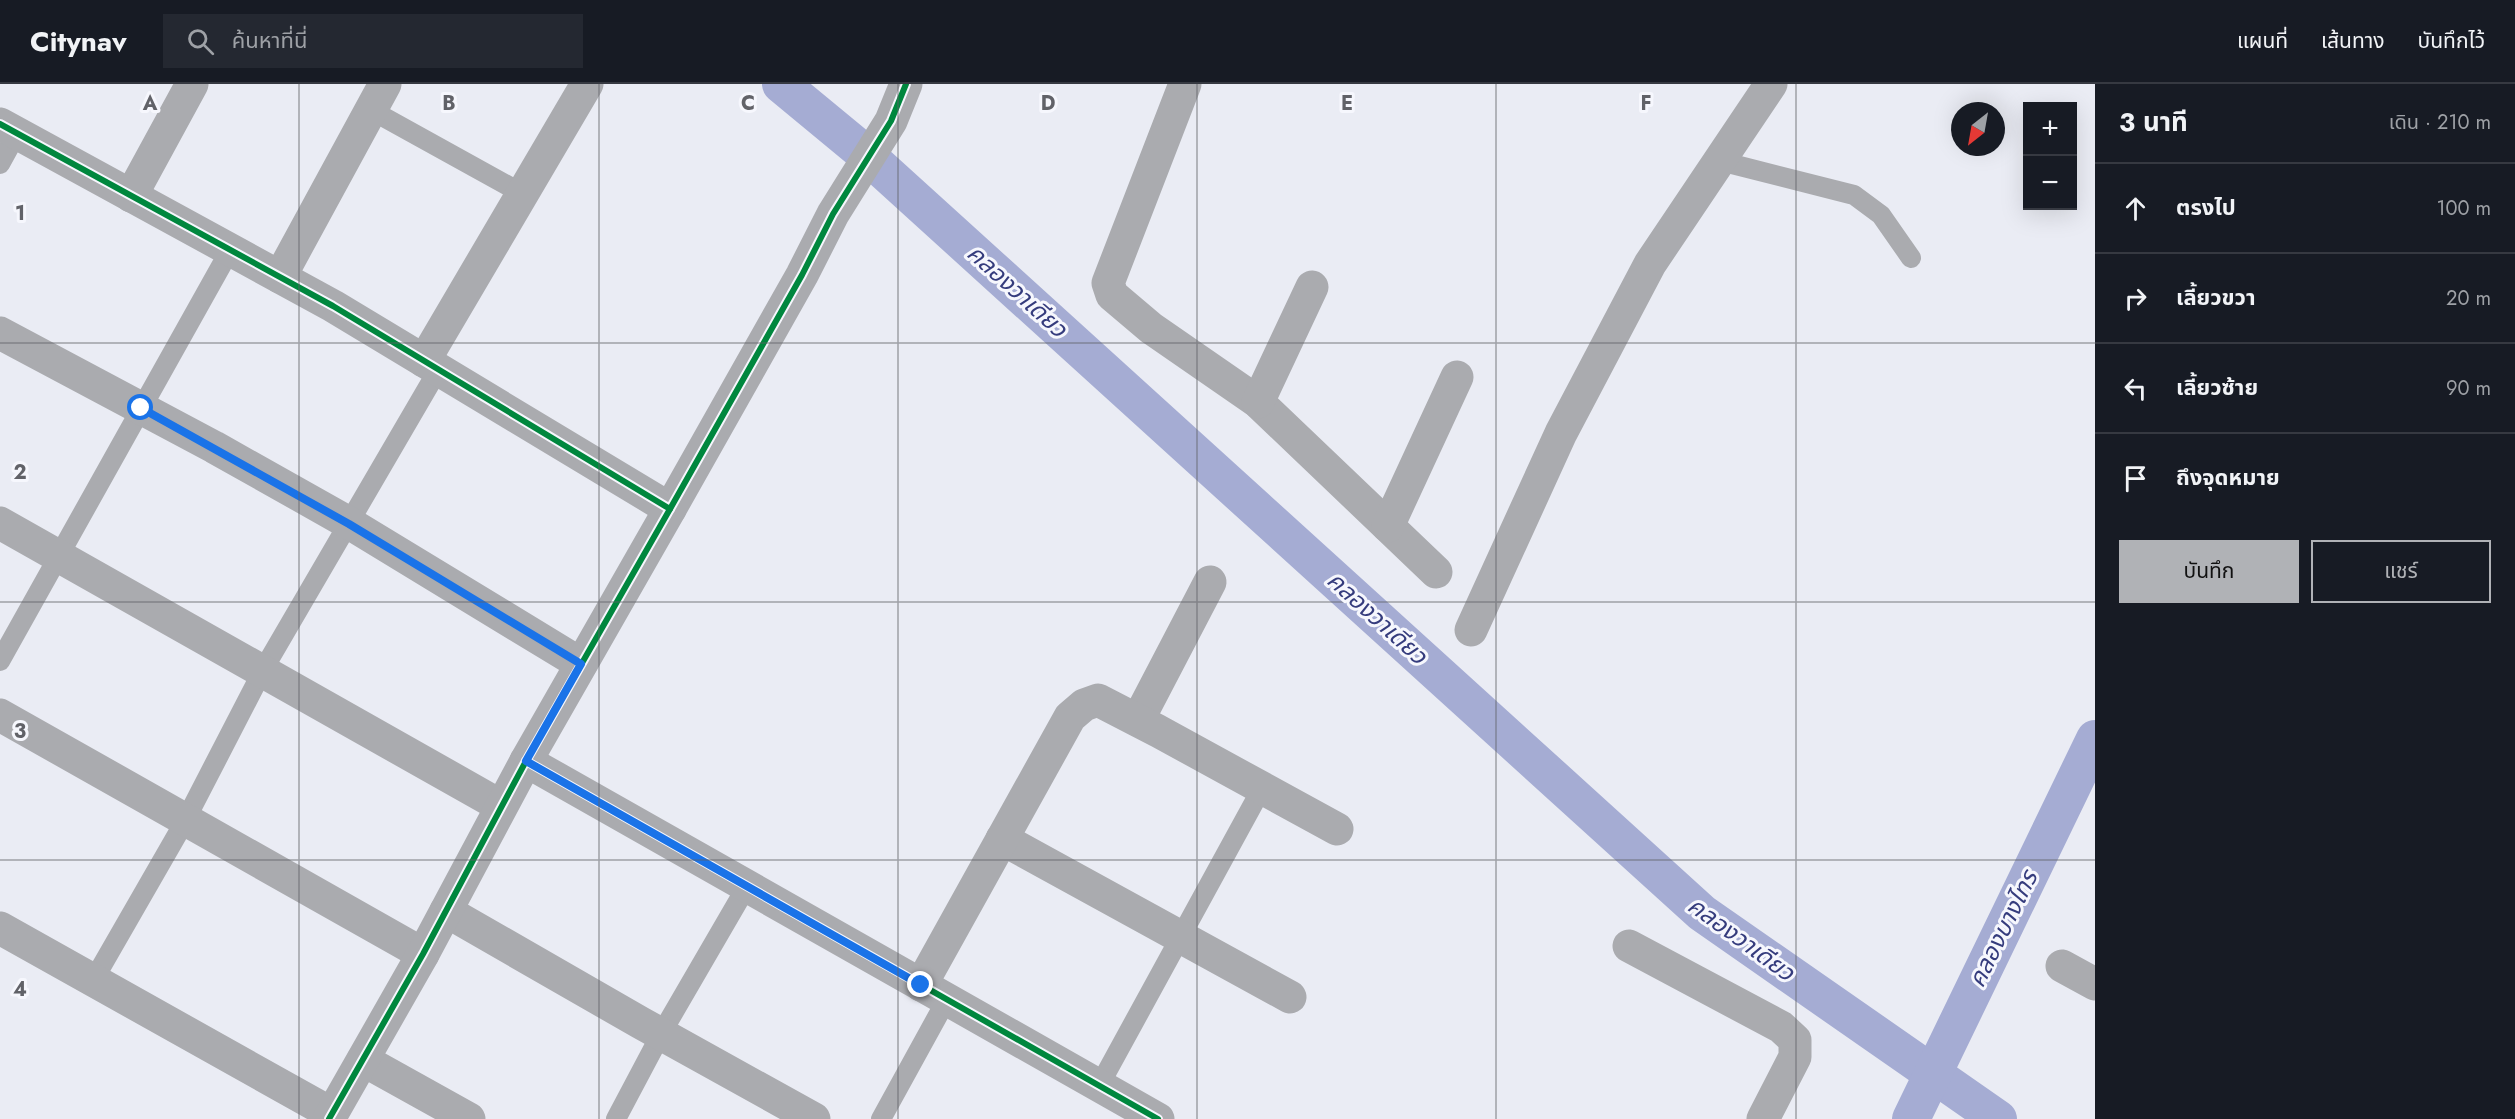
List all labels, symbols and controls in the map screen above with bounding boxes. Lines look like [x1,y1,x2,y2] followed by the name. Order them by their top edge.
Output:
[163,14,583,68] search box
[30,21,127,62] text: Citynav
[232,24,307,56] text: ค้นหาที่นี่
[184,25,217,58] icon: search
[2237,26,2288,56] text: แผนที่
[2321,26,2385,56] text: เส้นทาง
[2418,26,2485,56] text: บันทึกไว้
[142,89,158,118] text: A
[442,89,456,118] text: B
[741,89,755,118] text: C
[1041,89,1055,118] text: D
[1341,89,1353,118] text: E
[1640,89,1652,118] text: F
[1951,102,2005,156] north arrow
[2023,102,2077,210] map controls
[2023,102,2077,156] button: +
[2119,103,2188,141] text: 3 นาที
[2389,108,2491,137] text: เดิน · 210 m
[2023,156,2077,210] button: −
[2176,191,2236,223] text: ตรงไป
[2119,192,2152,225] icon: ahead
[2436,194,2491,223] text: 100 m
[15,199,25,228] text: 1
[959,236,1076,346] water label: คลองวาเดียว
[2176,281,2256,313] text: เลี้ยวขวา
[2119,282,2152,315] icon: right
[2446,284,2491,313] text: 20 m
[2176,371,2258,403] text: เลี้ยวซ้าย
[2119,372,2152,405] icon: left
[2446,374,2491,403] text: 90 m
[127,394,153,420] route start
[13,458,27,487] text: 2
[2176,461,2280,493] text: ถึงจุดหมาย
[2119,462,2152,495] icon: arrive
[2119,540,2299,603] button: บันทึก
[2311,540,2491,603] button: แชร์
[1319,563,1436,673] water label: คลองวาเดียว
[14,717,26,746] text: 3
[1959,862,2047,993] water label: คลองบางไทร
[1681,888,1803,990] water label: คลองวาเดียว
[907,971,933,997] route end
[13,975,27,1004] text: 4

